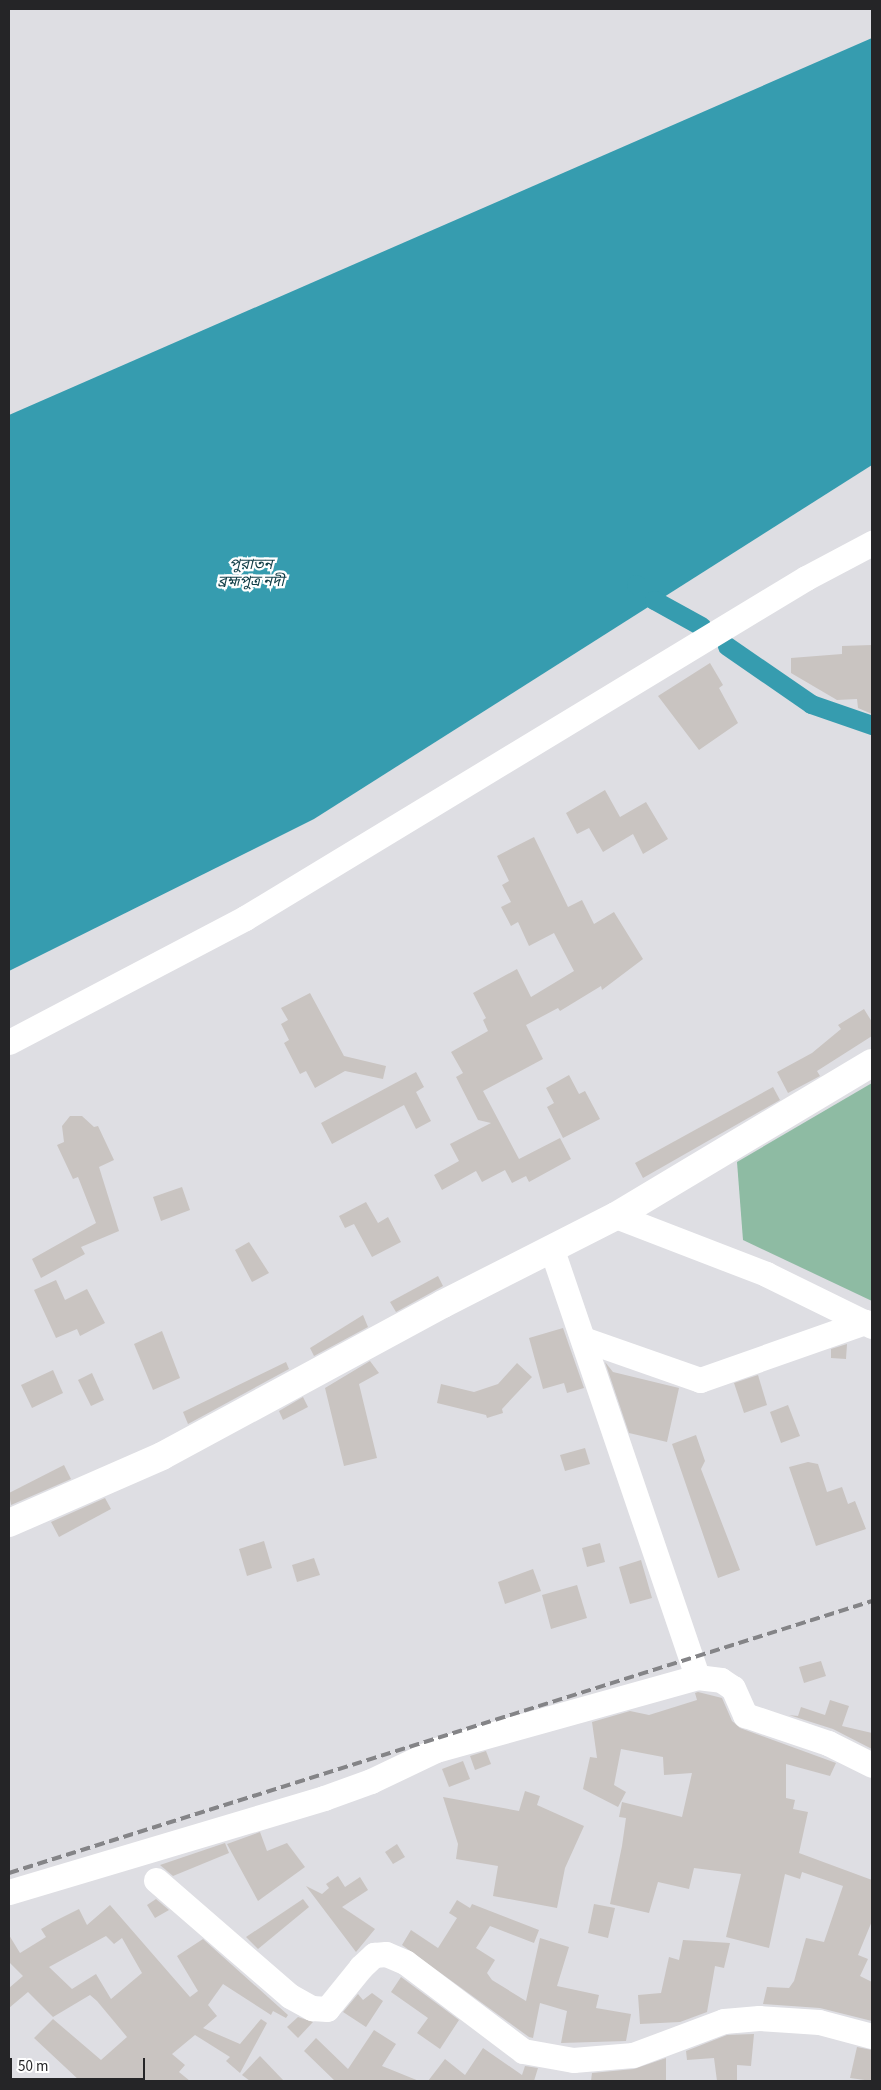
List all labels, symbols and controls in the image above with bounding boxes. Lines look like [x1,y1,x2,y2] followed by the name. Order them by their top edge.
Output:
[218,555,284,590] water label: পুরাতন ব্রহ্মপুত্র নদী
[12,2048,148,2080] scale bar
[18,2056,48,2077] text: 50 m

